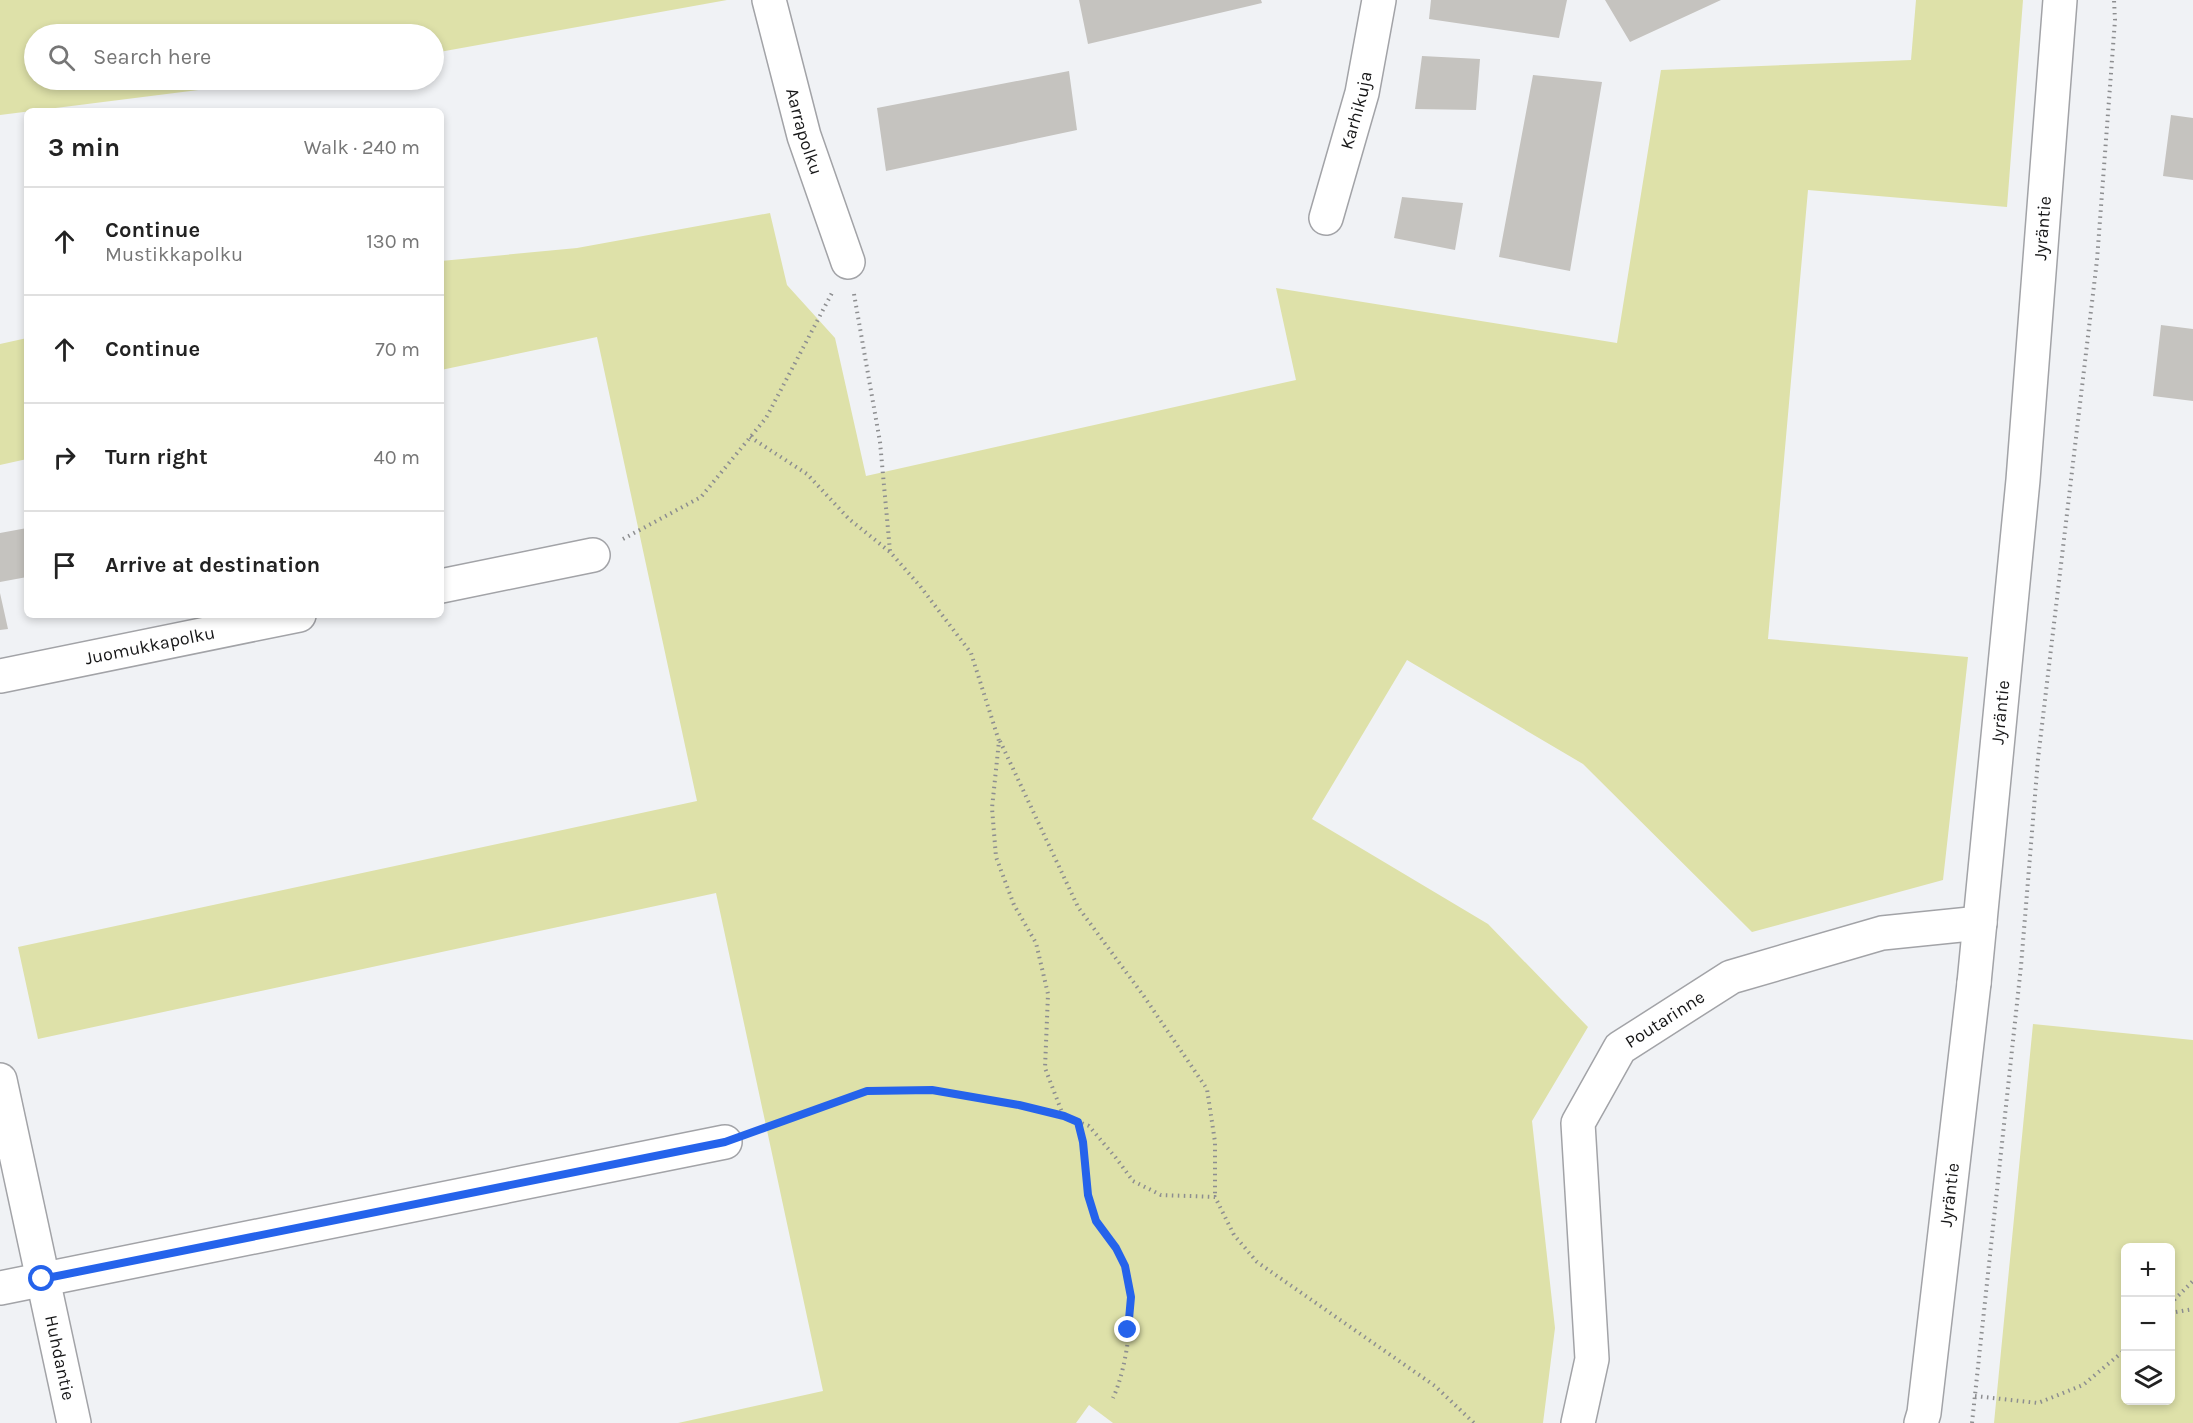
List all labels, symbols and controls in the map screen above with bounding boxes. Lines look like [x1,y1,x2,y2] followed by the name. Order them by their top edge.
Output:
[24,24,444,90] search box
[45,41,78,74] icon: search
[93,44,211,70] text: Search here
[1335,69,1377,152] street label: Karhikuja
[781,86,828,178] street label: Aarrapolku
[48,132,120,163] text: 3 min
[304,136,420,159] text: Walk · 240 m
[2029,195,2056,261] street label: Jyräntie
[105,217,200,243] text: Continue
[48,225,81,258] icon: ahead
[366,230,420,253] text: 130 m
[105,243,243,266] text: Mustikkapolku
[48,333,81,366] icon: ahead
[105,336,200,362] text: Continue
[375,338,420,361] text: 70 m
[48,441,81,474] icon: right
[105,444,208,470] text: Turn right
[374,446,420,469] text: 40 m
[48,549,81,582] icon: arrive
[105,552,320,578] text: Arrive at destination
[83,621,217,669] street label: Juomukkapolku
[1986,679,2014,745] street label: Jyräntie
[1621,986,1709,1053] street label: Poutarinne
[1935,1162,1964,1228] street label: Jyräntie
[2121,1243,2175,1405] map controls
[2121,1243,2175,1297] button: +
[28,1265,54,1291] route start
[2121,1297,2175,1351] button: −
[40,1313,80,1402] street label: Huhdantie
[1114,1316,1140,1342] route end
[2121,1351,2175,1405] button: layers

